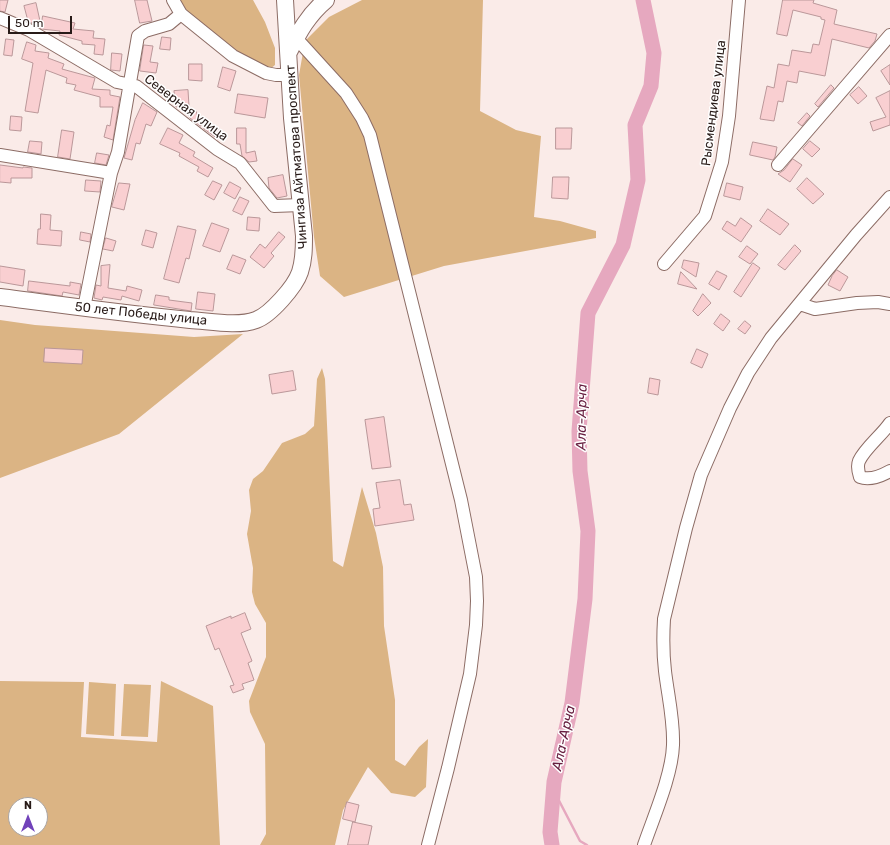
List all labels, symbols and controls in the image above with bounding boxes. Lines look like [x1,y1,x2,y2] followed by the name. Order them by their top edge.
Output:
[10,8,74,34] scale bar
[15,16,43,30] text: 50 m
[699,39,729,167] street label: Рысмендиева улица
[283,64,311,250] street label: Чингиза Айтматова проспект
[141,71,231,145] street label: Северная улица
[74,299,208,329] street label: 50 лет Победы улица
[573,384,591,450] water label: Ала-Арча
[549,704,579,772] water label: Ала-Арча
[8,797,48,837] north arrow
[24,799,32,812] text: N

